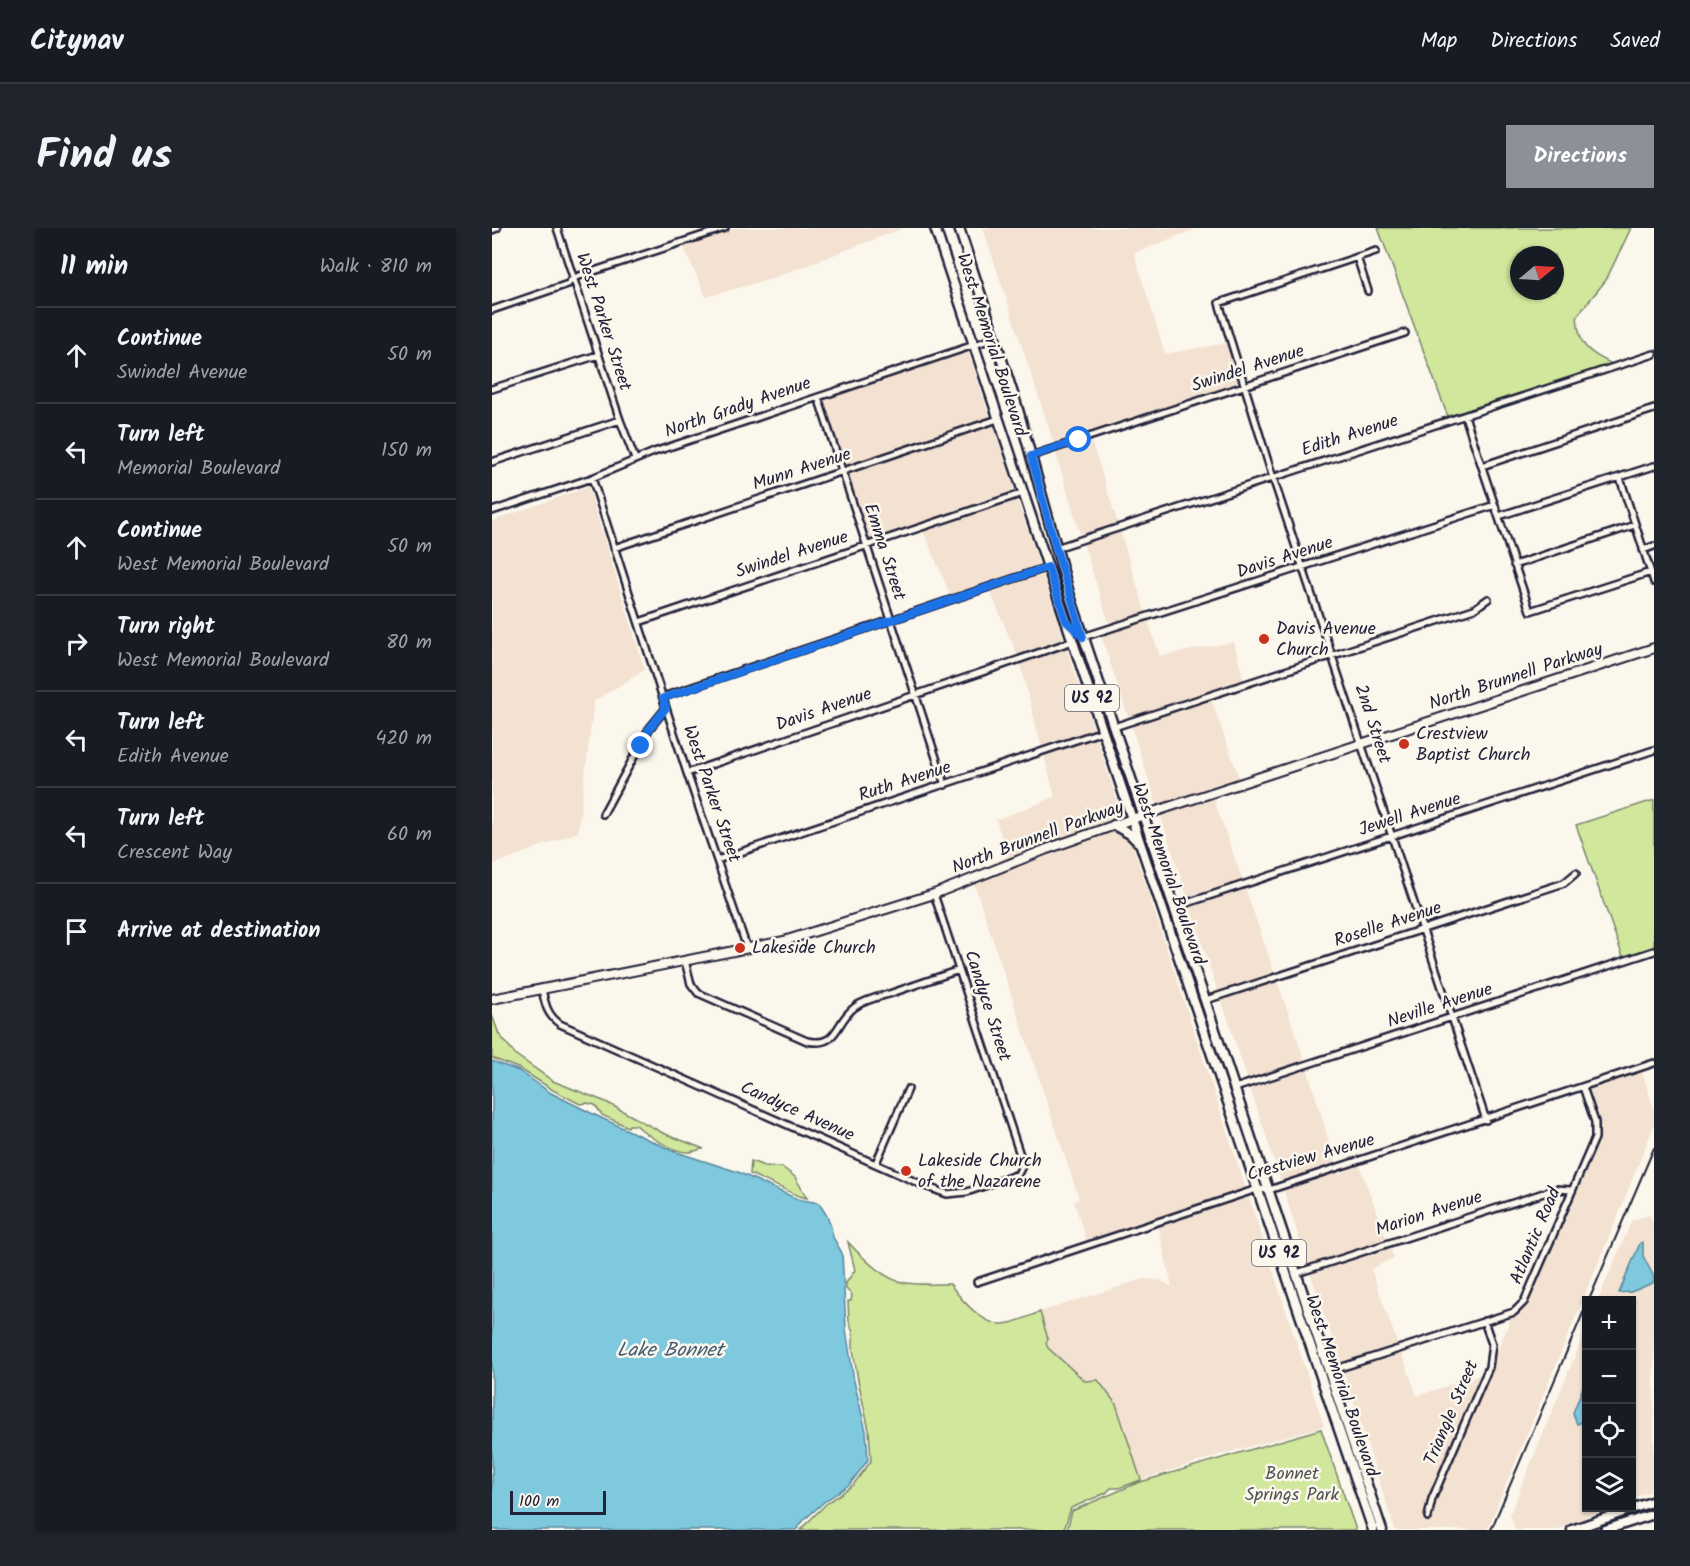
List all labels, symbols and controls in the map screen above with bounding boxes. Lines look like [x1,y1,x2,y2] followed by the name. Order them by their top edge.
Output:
[30,19,123,64] text: Citynav
[1421,25,1457,58] text: Map
[1490,25,1577,58] text: Directions
[1610,25,1660,58] text: Saved
[36,123,172,190] text: Find us
[1506,125,1654,188] button: Directions
[60,246,128,288] text: 11 min
[1510,246,1564,300] north arrow
[567,249,639,396] street label: West Parker Street
[948,250,1035,441] street label: West Memorial Boulevard
[320,251,432,283] text: Walk · 810 m
[117,322,202,357] text: Continue
[1188,337,1308,401] street label: Swindel Avenue
[60,339,93,372] icon: ahead
[387,339,432,371] text: 50 m
[117,357,247,389] text: Swindel Avenue
[661,369,815,447] street label: North Grady Avenue
[1298,407,1402,465] street label: Edith Avenue
[117,418,204,453] text: Turn left
[1065,426,1091,452] route start
[60,435,93,468] icon: left
[381,435,432,467] text: 150 m
[749,440,855,500] street label: Munn Avenue
[117,453,280,485] text: Memorial Boulevard
[855,500,914,605] street label: Emma Street
[117,514,202,549] text: Continue
[732,523,852,587] street label: Swindel Avenue
[1233,529,1337,587] street label: Davis Avenue
[60,531,93,564] icon: ahead
[387,531,432,563] text: 50 m
[117,549,329,581] text: West Memorial Boulevard
[117,610,215,645] text: Turn right
[1276,615,1376,665] place label: Davis Avenue Church
[60,627,93,660] icon: right
[386,627,432,659] text: 80 m
[1257,632,1271,646] marker: Davis Avenue Church
[1425,635,1607,719] street label: North Brunnell Parkway
[117,645,329,677] text: West Memorial Boulevard
[772,680,876,740] street label: Davis Avenue
[1346,681,1399,768] street label: 2nd Street
[1065,685,1119,711] road number: US 92
[117,706,204,741] text: Turn left
[1416,720,1530,770] place label: Crestview Baptist Church
[674,721,748,868] street label: West Parker Street
[60,723,93,756] icon: left
[375,723,432,755] text: 420 m
[627,732,653,758] route end
[1397,737,1411,751] marker: Crestview Baptist Church
[117,741,229,773] text: Edith Avenue
[855,753,955,811] street label: Ruth Avenue
[1123,779,1213,970] street label: West Memorial Boulevard
[1355,785,1465,845] street label: Jewell Avenue
[948,793,1129,883] street label: North Brunnell Parkway
[117,802,204,837] text: Turn left
[60,819,93,852] icon: left
[387,819,432,851] text: 60 m
[117,837,232,869] text: Crescent Way
[1330,894,1446,956] street label: Roselle Avenue
[117,914,320,949] text: Arrive at destination
[60,915,93,948] icon: arrive
[752,934,876,963] place label: Lakeside Church
[733,941,747,955] marker: Lakeside Church
[955,947,1019,1066] street label: Candyce Street
[1384,975,1496,1037] street label: Neville Avenue
[735,1074,859,1150] street label: Candyce Avenue
[1244,1126,1378,1190] street label: Crestview Avenue
[918,1147,1042,1197] place label: Lakeside Church of the Nazarene
[899,1164,913,1178] marker: Lakeside Church of the Nazarene
[1503,1182,1570,1289] street label: Atlantic Road
[1372,1183,1486,1245] street label: Marion Avenue
[1252,1240,1306,1266] road number: US 92
[1296,1291,1386,1482] street label: West Memorial Boulevard
[1582,1296,1636,1512] map controls
[1582,1296,1636,1350] button: +
[617,1335,727,1367] water label: Lake Bonnet
[1582,1350,1636,1404] button: −
[1417,1355,1488,1470] street label: Triangle Street
[1582,1404,1636,1458] button: locate
[1582,1458,1636,1512] button: layers
[1245,1460,1340,1510] park label: Bonnet Springs Park
[510,1488,606,1516] scale bar
[519,1489,559,1514] text: 100 m

